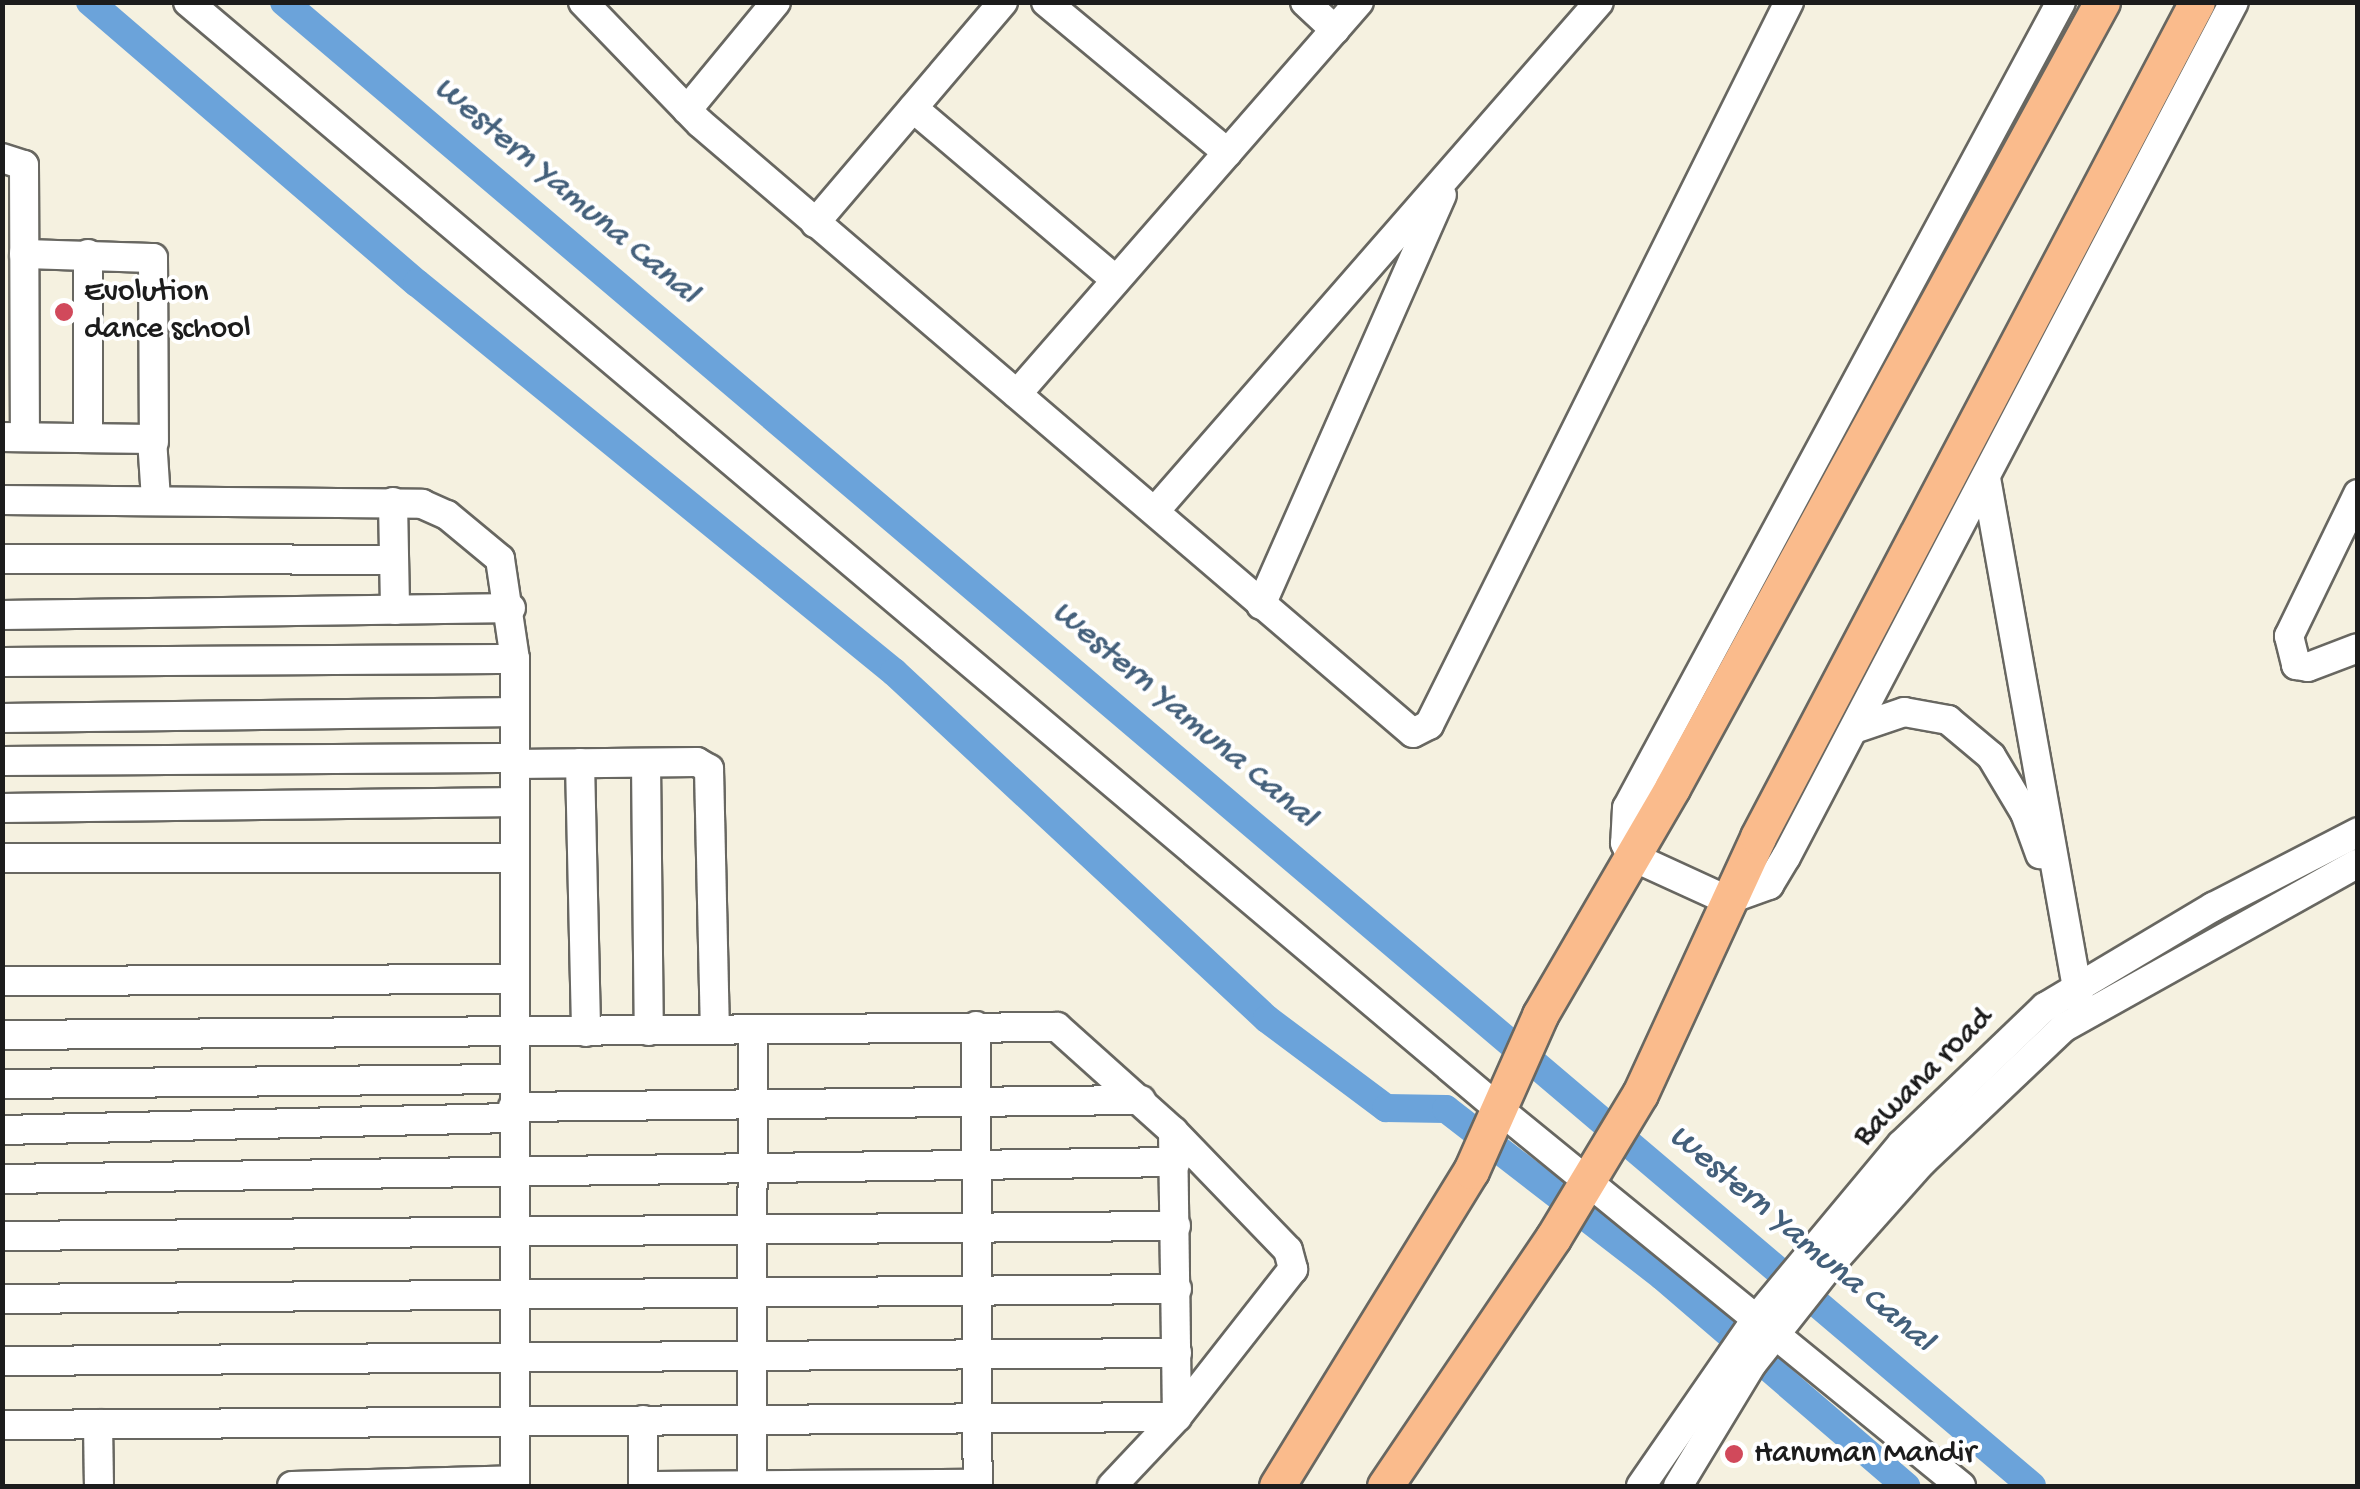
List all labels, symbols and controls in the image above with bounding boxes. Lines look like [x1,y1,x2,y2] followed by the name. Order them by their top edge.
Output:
[424,69,706,315] water label: Western Yamuna Canal
[84,275,251,350] place label: Evolution dance school
[53,301,75,323] marker: Evolution dance school
[1042,593,1324,839] water label: Western Yamuna Canal
[1846,1000,2002,1156] street label: Bawana road
[1659,1117,1941,1363] water label: Western Yamuna Canal
[1754,1435,1976,1473] place label: Hanuman Mandir
[1723,1443,1745,1465] marker: Hanuman Mandir

